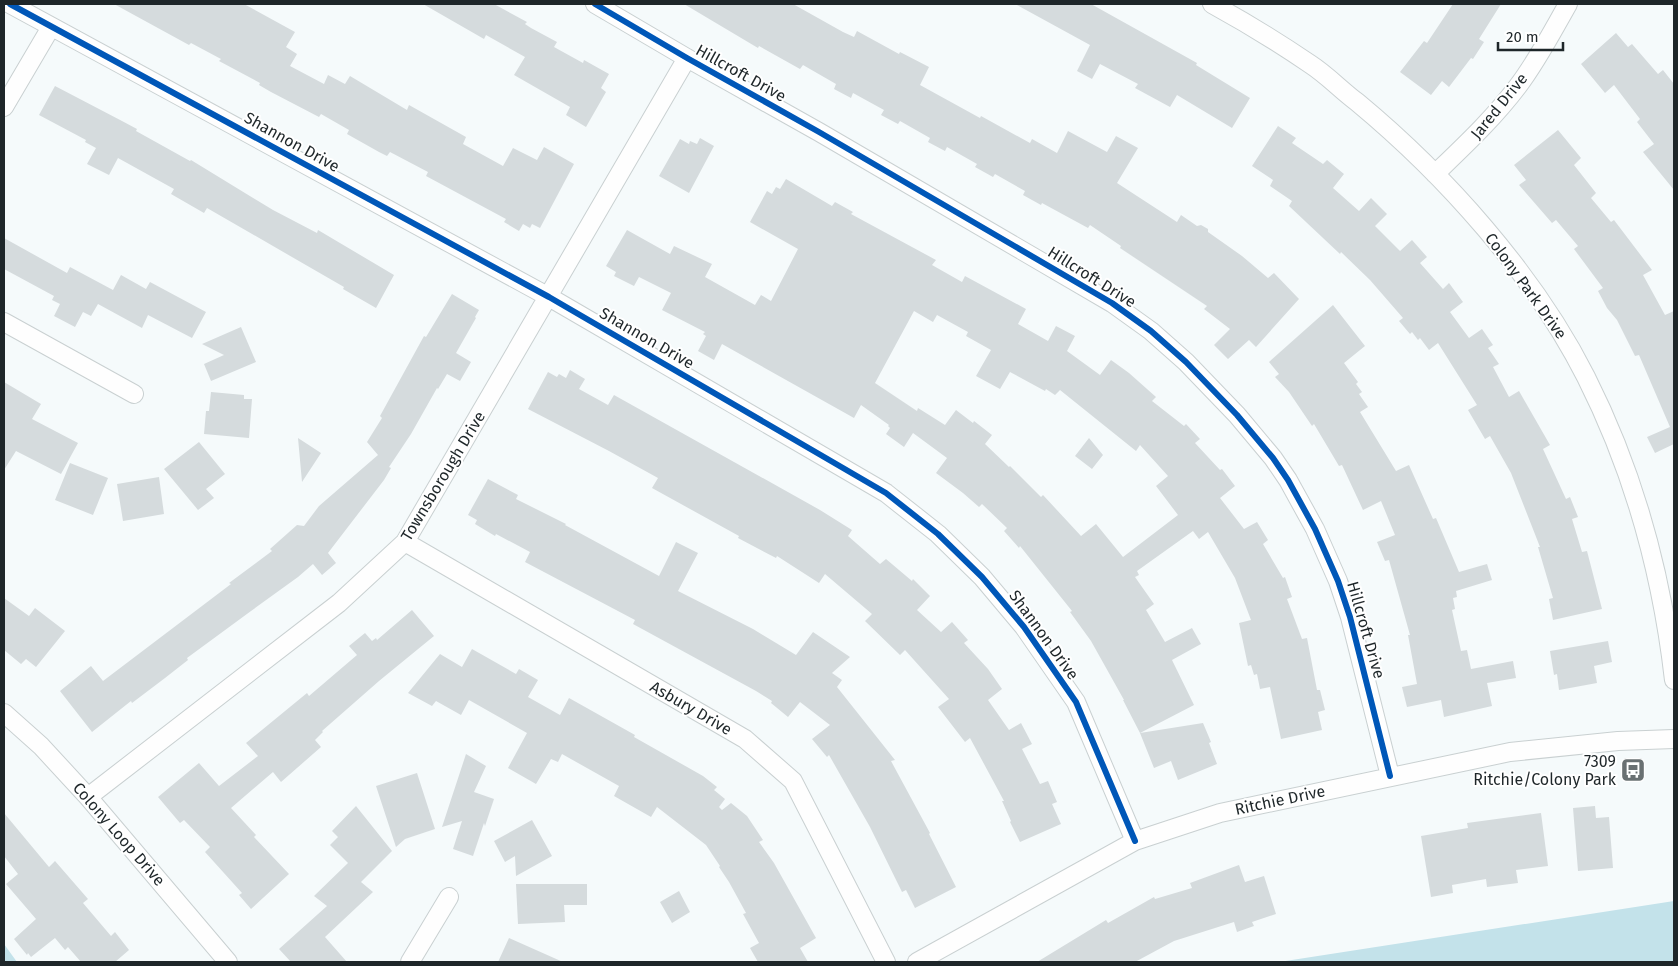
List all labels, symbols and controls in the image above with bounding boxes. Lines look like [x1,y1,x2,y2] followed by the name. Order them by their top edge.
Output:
[1498,20,1563,52] scale bar
[1506,28,1539,46] text: 20 m
[693,40,789,106] street label: Hillcroft Drive
[1467,69,1531,143] street label: Jared Drive
[241,108,343,176] street label: Shannon Drive
[1481,229,1571,343] street label: Colony Park Drive
[1044,242,1140,312] street label: Hillcroft Drive
[596,303,698,373] street label: Shannon Drive
[397,408,489,544] street label: Townsborough Drive
[1343,579,1389,681] street label: Hillcroft Drive
[1005,587,1083,683] street label: Shannon Drive
[647,677,735,739] street label: Asbury Drive
[1473,752,1617,789] place label: 7309 Ritchie/Colony Park
[1620,757,1646,783] bus stop icon: 7309 Ritchie/Colony Park
[69,778,169,890] street label: Colony Loop Drive
[1233,781,1327,819] street label: Ritchie Drive

